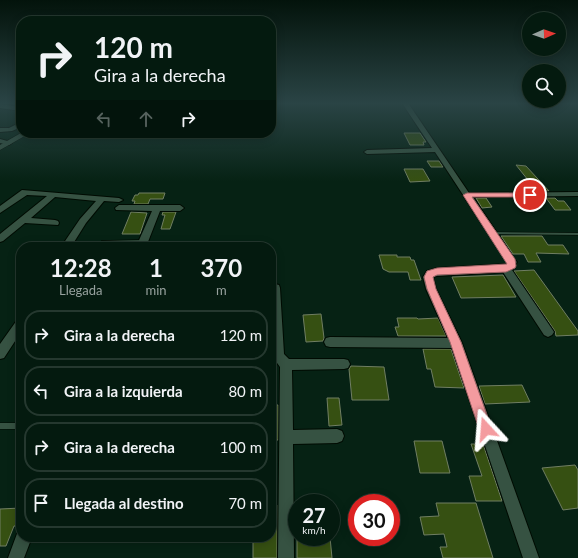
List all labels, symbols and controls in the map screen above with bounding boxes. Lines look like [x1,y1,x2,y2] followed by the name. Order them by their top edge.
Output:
[522,12,566,56] north arrow
[522,12,566,108] map controls
[94,30,173,64] text: 120 m
[28,32,80,84] icon: right
[94,64,226,86] text: Gira a la derecha
[522,64,566,108] button: search
[93,108,115,130] icon: left
[135,108,157,130] icon: ahead
[177,108,199,130] icon: right
[513,178,547,212] pin
[519,184,541,206] icon: arrive
[50,253,112,282] text: 12:28
[149,253,163,282] text: 1
[200,253,242,282] text: 370
[59,282,103,298] text: Llegada
[146,282,167,298] text: min
[216,282,227,298] text: m
[30,324,52,346] icon: right
[64,326,175,344] text: Gira a la derecha
[220,326,262,344] text: 120 m
[30,380,52,402] icon: left
[64,382,183,400] text: Gira a la izquierda
[228,382,262,400] text: 80 m
[465,408,507,450] position arrow
[30,436,52,458] icon: right
[64,438,175,456] text: Gira a la derecha
[220,438,262,456] text: 100 m
[30,492,52,514] icon: arrive
[64,494,184,512] text: Llegada al destino
[228,494,262,512] text: 70 m
[348,494,400,546] speed limit sign: 30
[302,503,326,527] text: 27
[302,524,326,536] text: km/h

